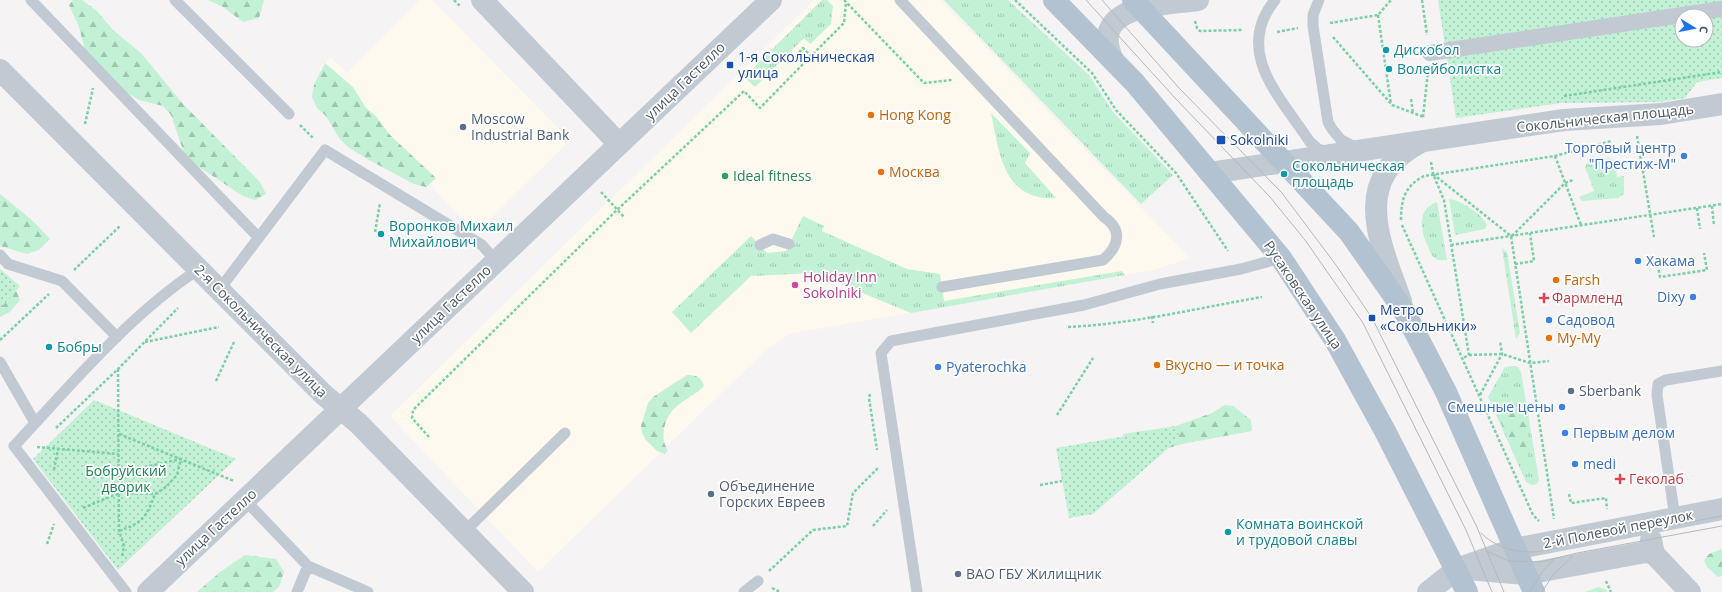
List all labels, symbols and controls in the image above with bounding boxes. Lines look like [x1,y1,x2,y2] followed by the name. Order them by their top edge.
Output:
[1674,8,1714,48] north arrow
[1696,25,1712,35] text: С
[640,37,729,124] street label: улица Гастелло
[1394,40,1460,59] place label: Дискобол
[1381,45,1391,55] marker: Дискобол
[738,47,875,82] place label: 1-я Сокольническая улица
[1397,59,1501,78] place label: Волейболистка
[725,60,735,70] marker: 1-я Сокольническая улица
[1384,64,1394,74] marker: Волейболистка
[1515,99,1695,136] street label: Сокольническая площадь
[879,105,951,124] place label: Hong Kong
[471,109,570,144] place label: Moscow Industrial Bank
[866,110,876,120] marker: Hong Kong
[458,122,468,132] marker: Moscow Industrial Bank
[1230,130,1288,149] place label: Sokolniki
[1215,134,1227,146] marker: Sokolniki
[1565,138,1676,173] place label: Торговый центр "Престиж-М"
[1679,151,1689,161] marker: Торговый центр "Престиж-М"
[1292,156,1405,191] place label: Сокольническая площадь
[889,162,940,181] place label: Москва
[733,166,812,185] place label: Ideal fitness
[876,167,886,177] marker: Москва
[1279,169,1289,179] marker: Сокольническая площадь
[720,171,730,181] marker: Ideal fitness
[389,216,513,251] place label: Воронков Михаил Михайлович
[376,229,386,239] marker: Воронков Михаил Михайлович
[1260,237,1347,353] street label: Русаковская улица
[1646,251,1695,270] place label: Хакама
[1633,256,1643,266] marker: Хакама
[191,260,332,401] street label: 2-я Сокольническая улица
[406,260,495,347] street label: улица Гастелло
[803,267,877,302] place label: Holiday Inn Sokolniki
[1564,270,1600,289] place label: Farsh
[1551,275,1561,285] marker: Farsh
[790,280,800,290] marker: Holiday Inn Sokolniki
[1657,287,1686,306] place label: Dixy
[1552,288,1623,307] place label: Фармленд
[1688,292,1698,302] marker: Dixy
[1539,293,1549,303] marker: Фармленд
[1380,300,1477,335] place label: Метро «Сокольники»
[1557,310,1615,329] place label: Садовод
[1367,313,1377,323] marker: Метро «Сокольники»
[1544,315,1554,325] marker: Садовод
[1557,328,1602,347] place label: Му-Му
[1544,333,1554,343] marker: Му-Му
[57,337,102,356] place label: Бобры
[44,342,54,352] marker: Бобры
[1165,355,1285,374] place label: Вкусно — и точка
[946,357,1027,376] place label: Pyaterochka
[1152,360,1162,370] marker: Вкусно — и точка
[933,362,943,372] marker: Pyaterochka
[1579,381,1642,400] place label: Sberbank
[1566,386,1576,396] marker: Sberbank
[1447,397,1554,416] place label: Смешные цены
[1557,402,1567,412] marker: Смешные цены
[1573,423,1675,442] place label: Первым делом
[1560,428,1570,438] marker: Первым делом
[1583,454,1616,473] place label: medi
[1570,459,1580,469] marker: medi
[85,461,167,496] park label: Бобруйский дворик
[1629,469,1684,488] place label: Геколаб
[1614,473,1626,485] marker: Геколаб
[719,476,825,511] place label: Объединение Горских Евреев
[171,484,260,569] street label: улица Гастелло
[706,489,716,499] marker: Объединение Горских Евреев
[1541,505,1695,552] street label: 2-й Полевой переулок
[1236,514,1363,549] place label: Комната воинской и трудовой славы
[1223,527,1233,537] marker: Комната воинской и трудовой славы
[966,564,1102,583] place label: ВАО ГБУ Жилищник
[953,569,963,579] marker: ВАО ГБУ Жилищник

